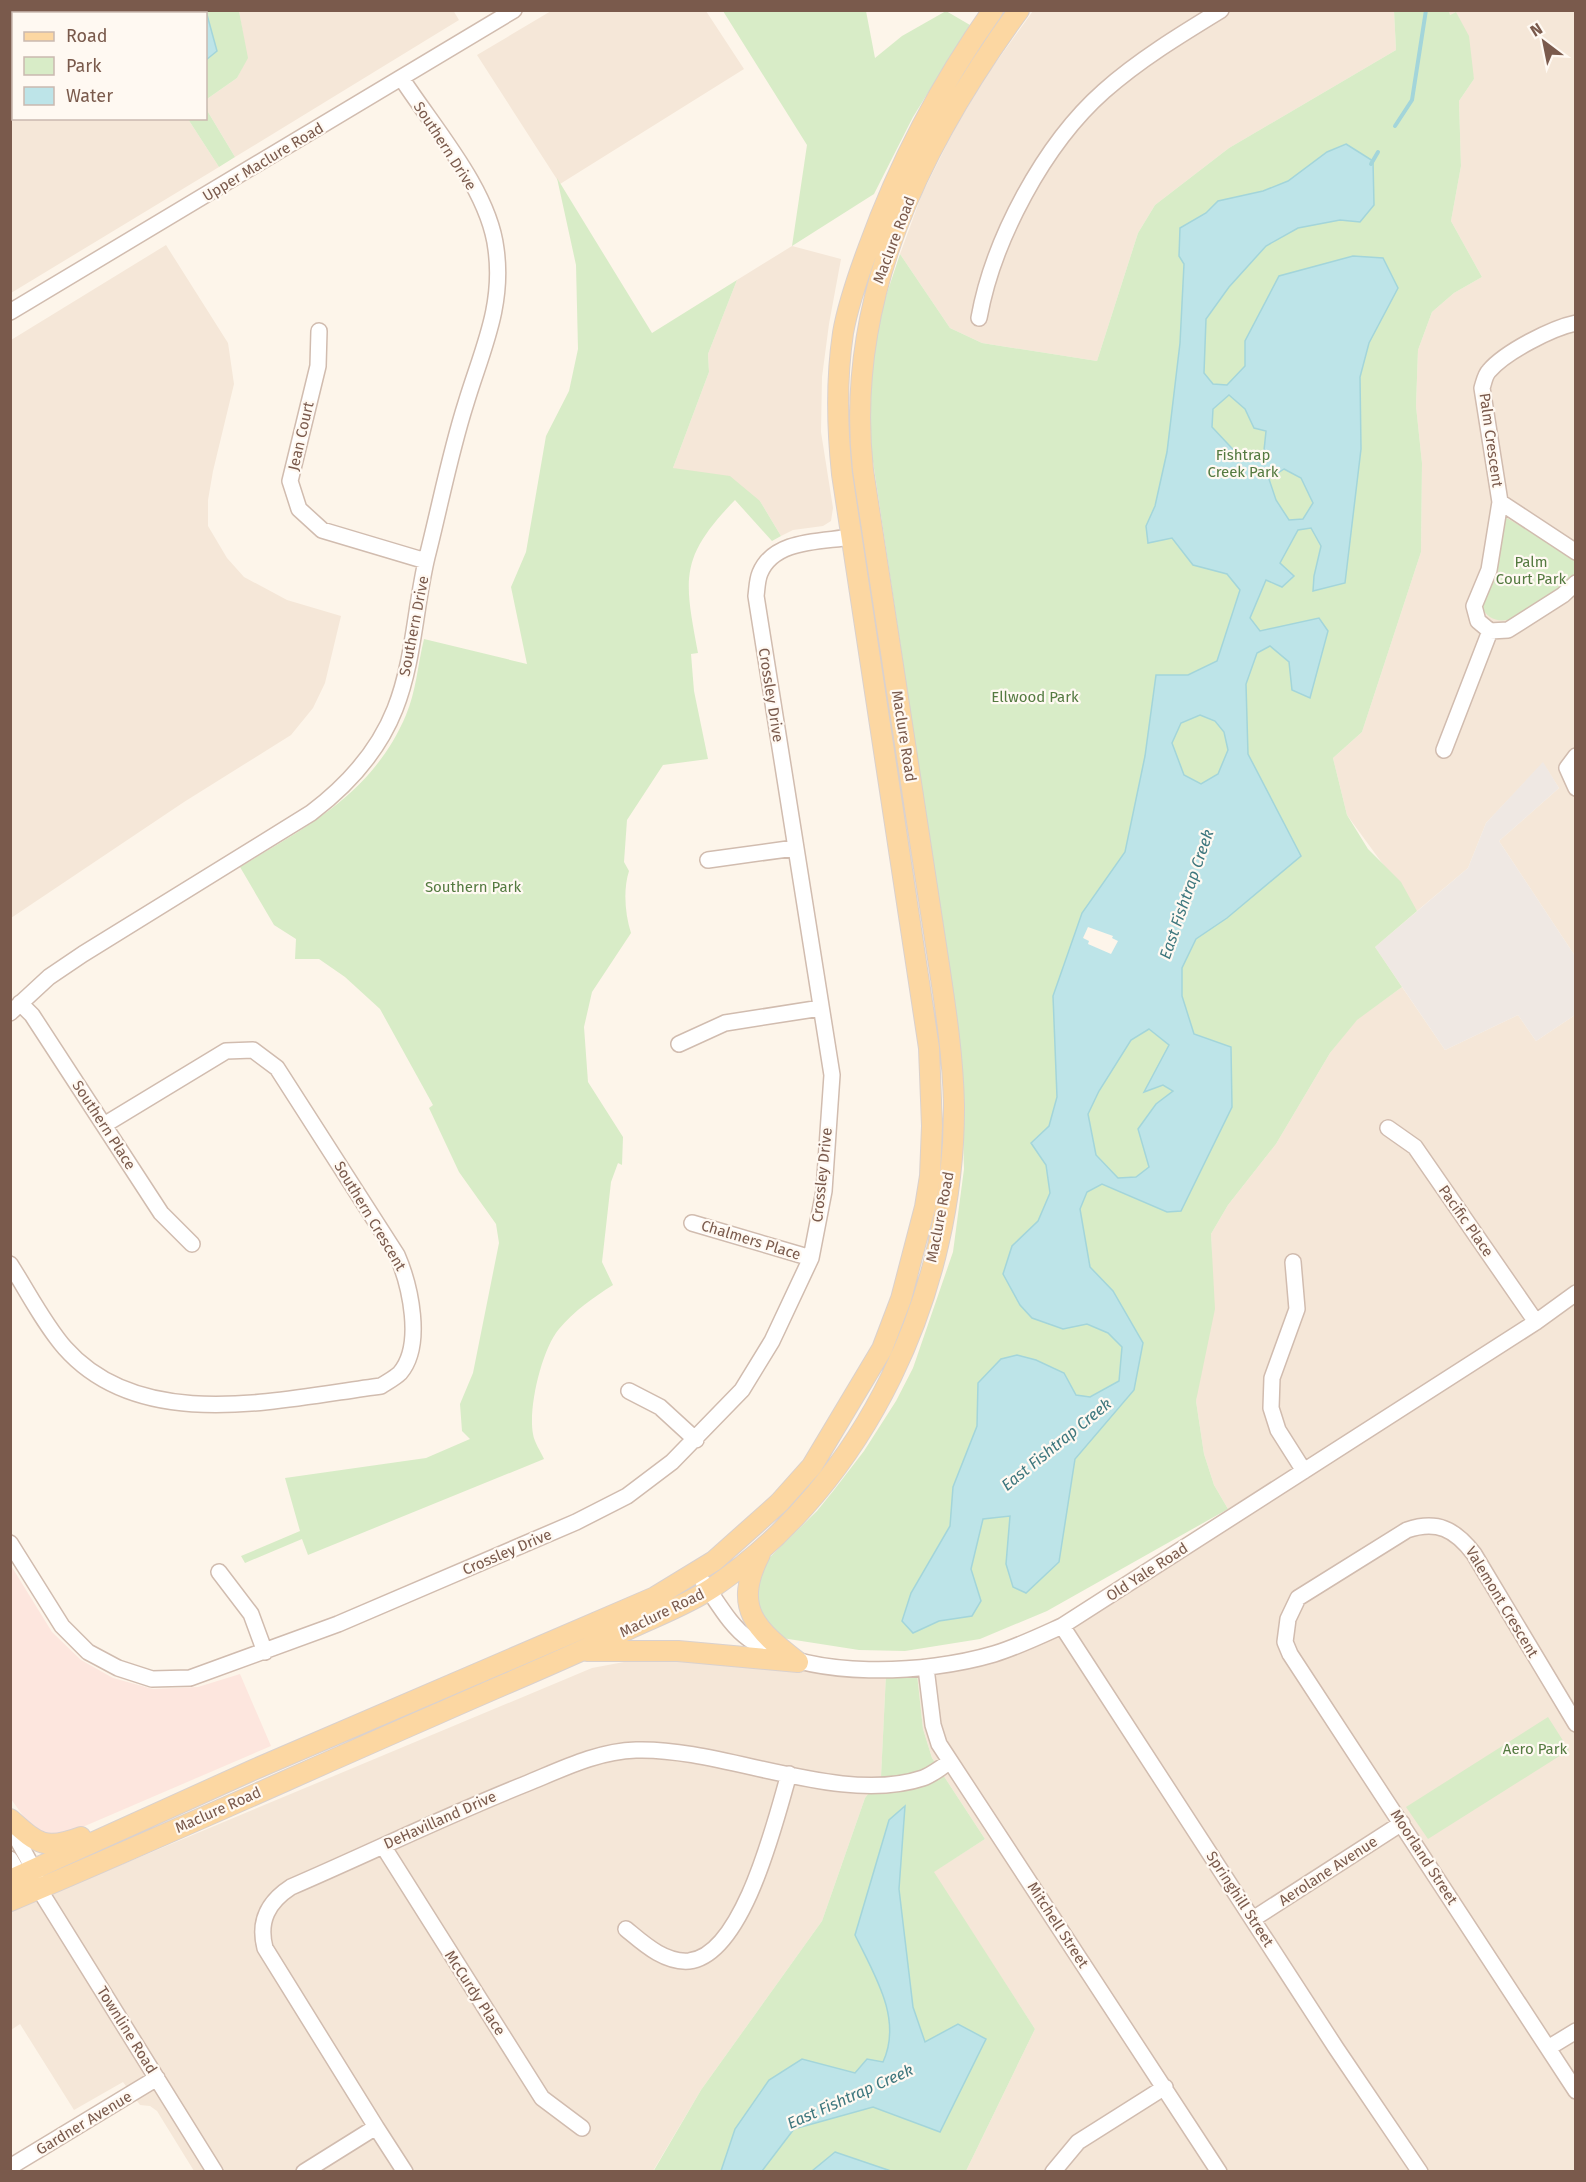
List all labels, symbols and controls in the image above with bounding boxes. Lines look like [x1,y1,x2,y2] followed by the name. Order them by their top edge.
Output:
[12,12,207,120] legend
[1514,12,1574,72] north arrow
[1527,19,1546,41] text: N
[66,25,108,47] text: Road
[66,55,102,77] text: Park
[66,85,113,107] text: Water
[410,98,480,194] street label: Southern Drive
[199,119,327,205] street label: Upper Maclure Road
[869,194,919,286] street label: Maclure Road
[1475,392,1507,489] street label: Palm Crescent
[284,399,318,472] street label: Jean Court
[1207,446,1279,481] park label: Fishtrap Creek Park
[1496,553,1566,588] park label: Palm Court Park
[395,574,433,678] street label: Southern Drive
[755,647,787,743] street label: Crossley Drive
[991,688,1079,706] park label: Ellwood Park
[888,689,920,783] street label: Maclure Road
[1155,827,1218,962] water label: East Fishtrap Creek
[425,878,521,896] park label: Southern Park
[68,1077,140,1173] street label: Southern Place
[808,1127,836,1223] street label: Crossley Drive
[330,1158,410,1275] street label: Southern Crescent
[922,1170,958,1264] street label: Maclure Road
[1435,1182,1497,1260] street label: Pacific Place
[699,1216,803,1264] street label: Chalmers Place
[997,1394,1115,1495] water label: East Fishtrap Creek
[460,1525,554,1579] street label: Crossley Drive
[1103,1539,1191,1605] street label: Old Yale Road
[1462,1543,1542,1661] street label: Valemont Crescent
[617,1585,707,1641] street label: Maclure Road
[1503,1740,1567,1758] park label: Aero Park
[172,1783,264,1837] street label: Maclure Road
[381,1787,499,1853] street label: DeHavilland Drive
[1387,1806,1462,1908] street label: Moorland Street
[1275,1832,1381,1910] street label: Aerolane Avenue
[1202,1848,1278,1951] street label: Springhill Street
[1024,1879,1093,1972] street label: Mitchell Street
[441,1947,509,2039] street label: McCurdy Place
[93,1983,161,2077] street label: Townline Road
[784,2060,916,2133] water label: East Fishtrap Creek
[33,2087,135,2159] street label: Gardner Avenue

